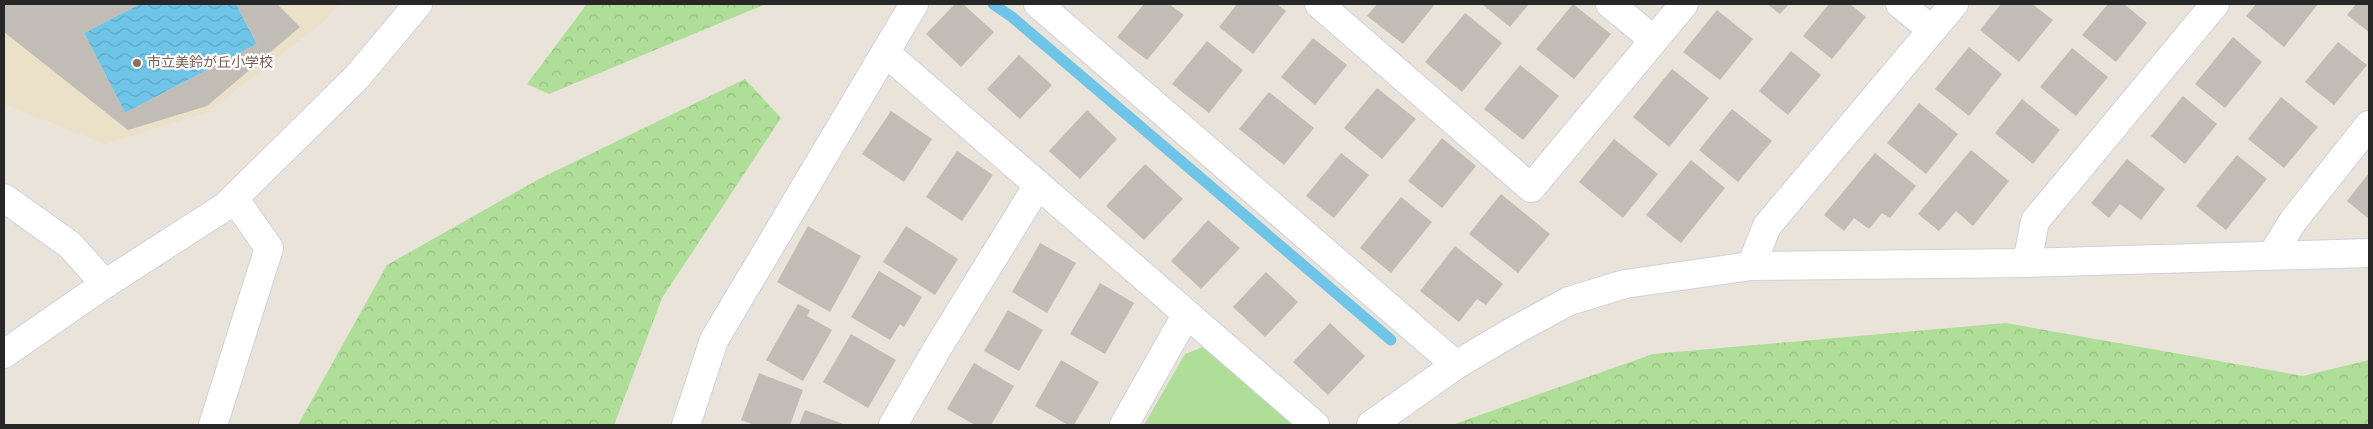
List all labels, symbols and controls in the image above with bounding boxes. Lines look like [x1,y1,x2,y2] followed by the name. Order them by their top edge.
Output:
[147,55,273,72] place label: 市立美鈴が丘小学校
[131,57,143,69] marker: 市立美鈴が丘小学校

